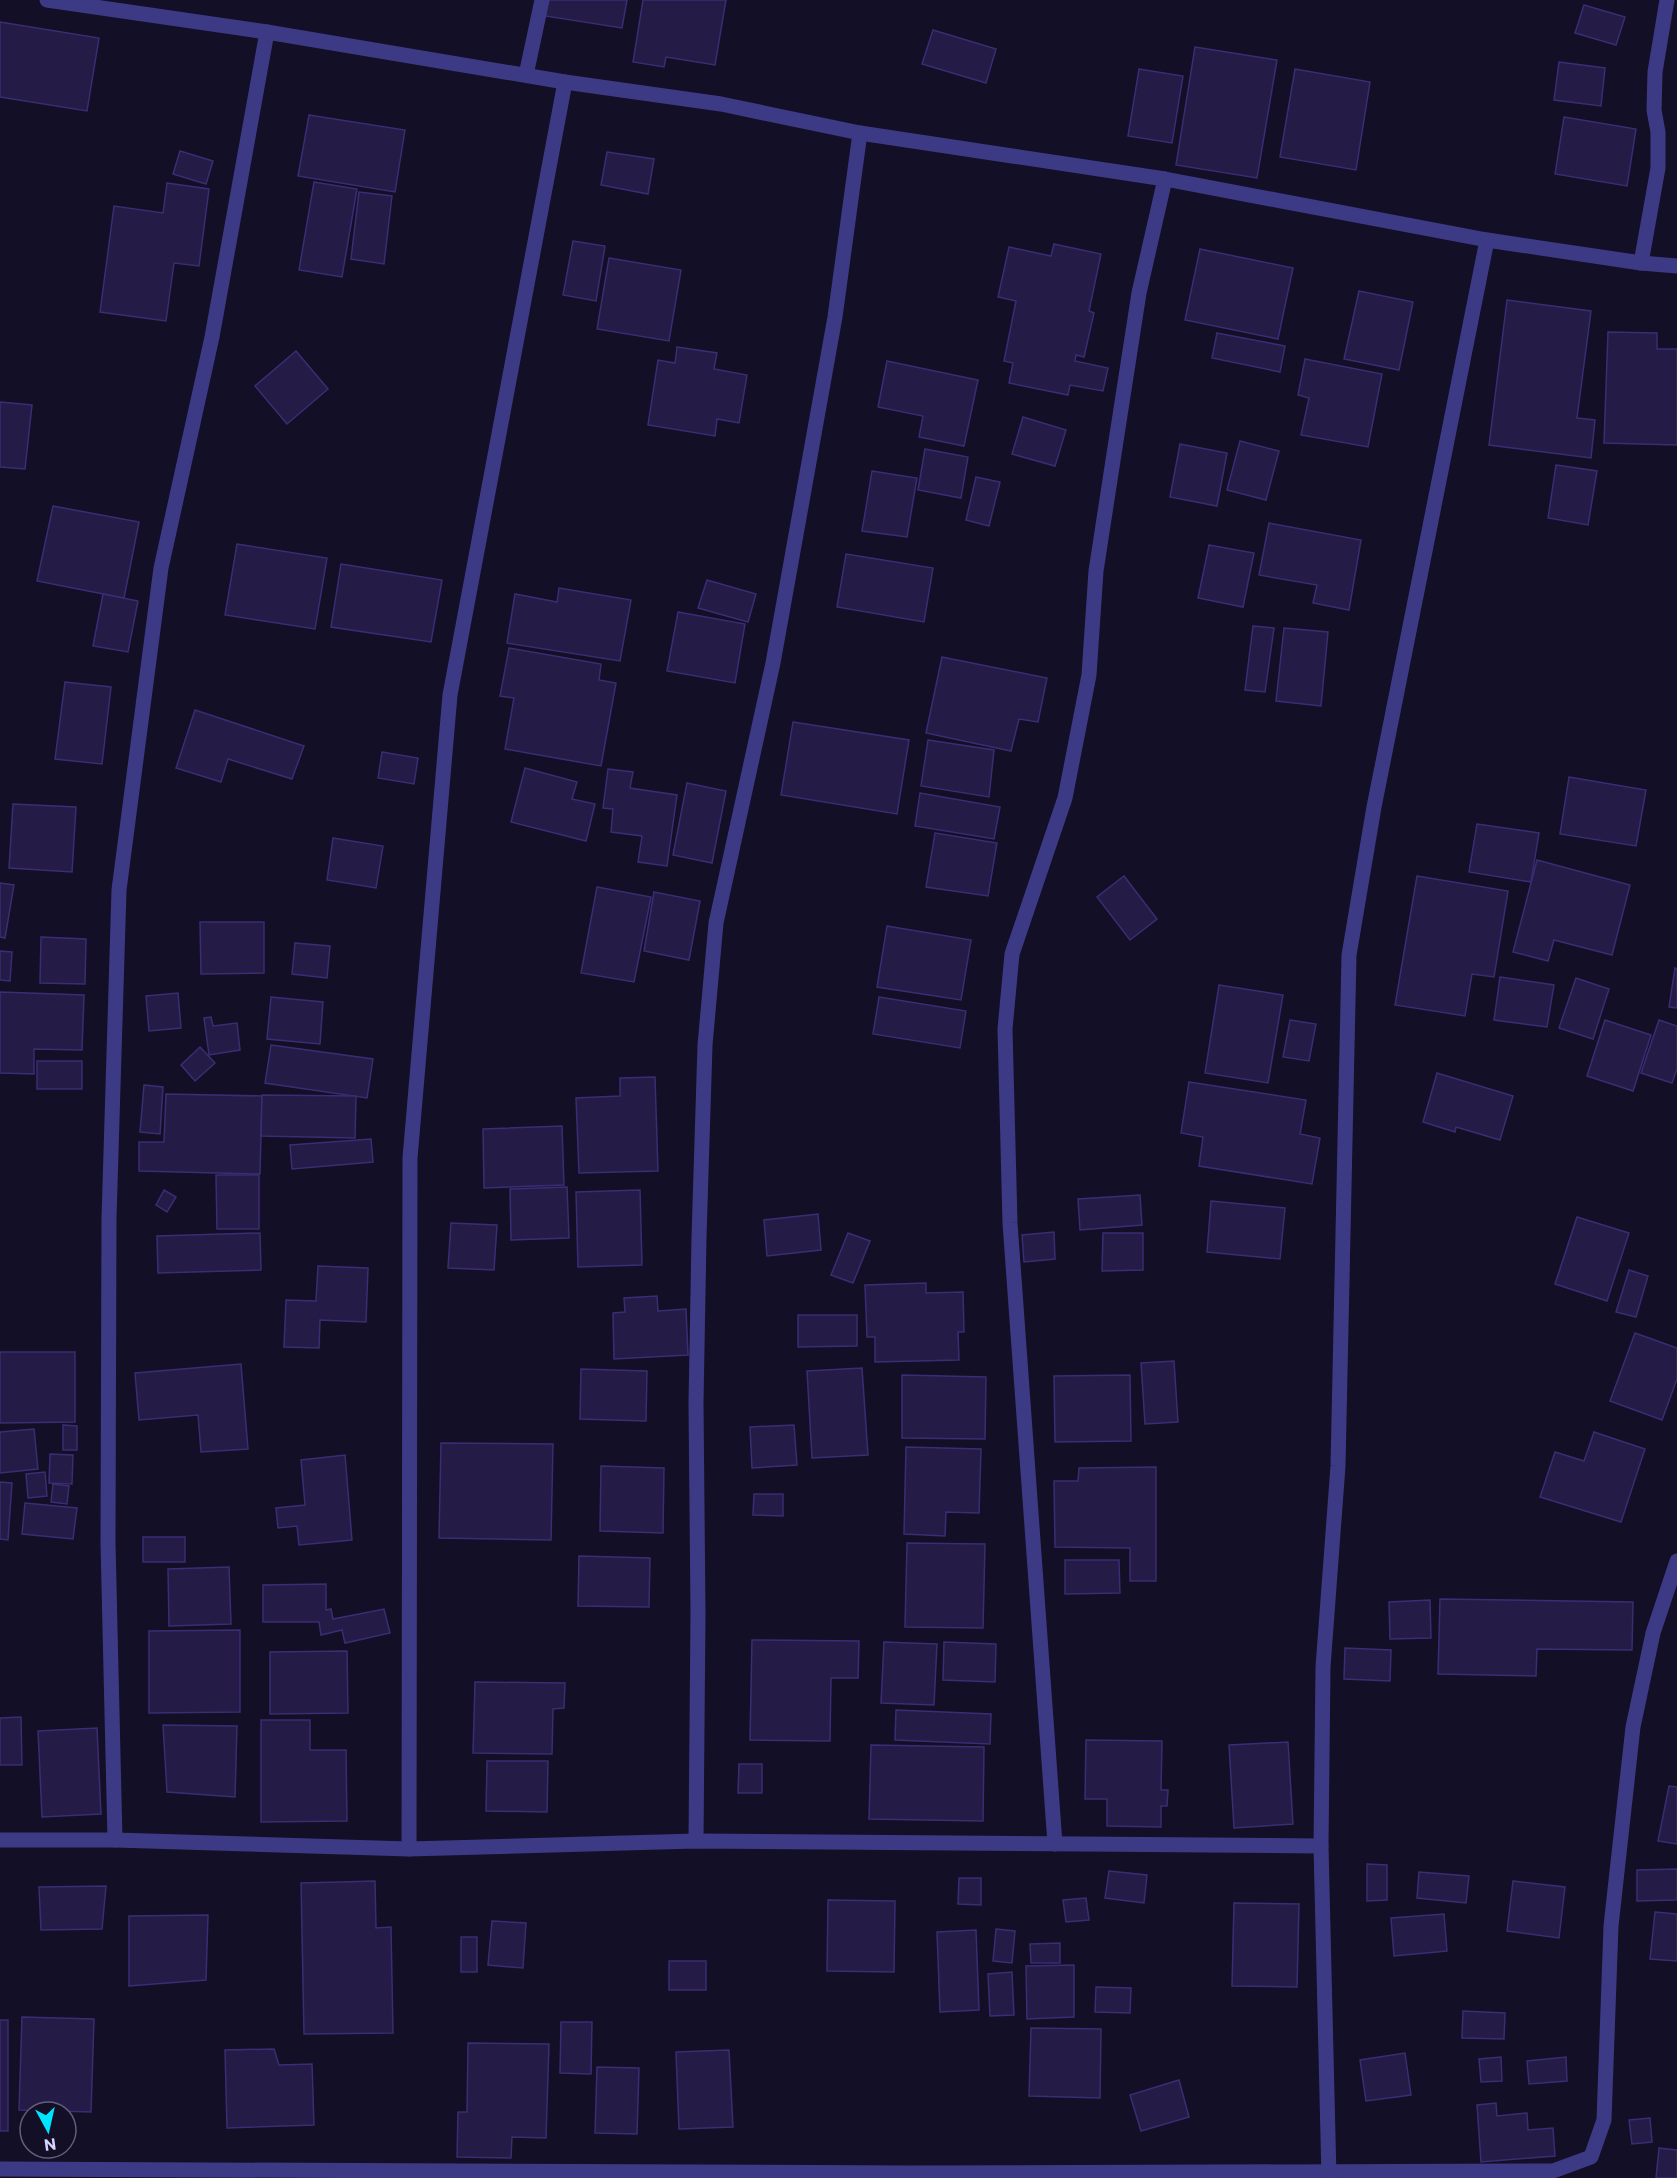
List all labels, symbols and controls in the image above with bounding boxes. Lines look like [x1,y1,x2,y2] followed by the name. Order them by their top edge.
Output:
[18,2100,78,2160] north arrow
[43,2135,57,2156] text: N

